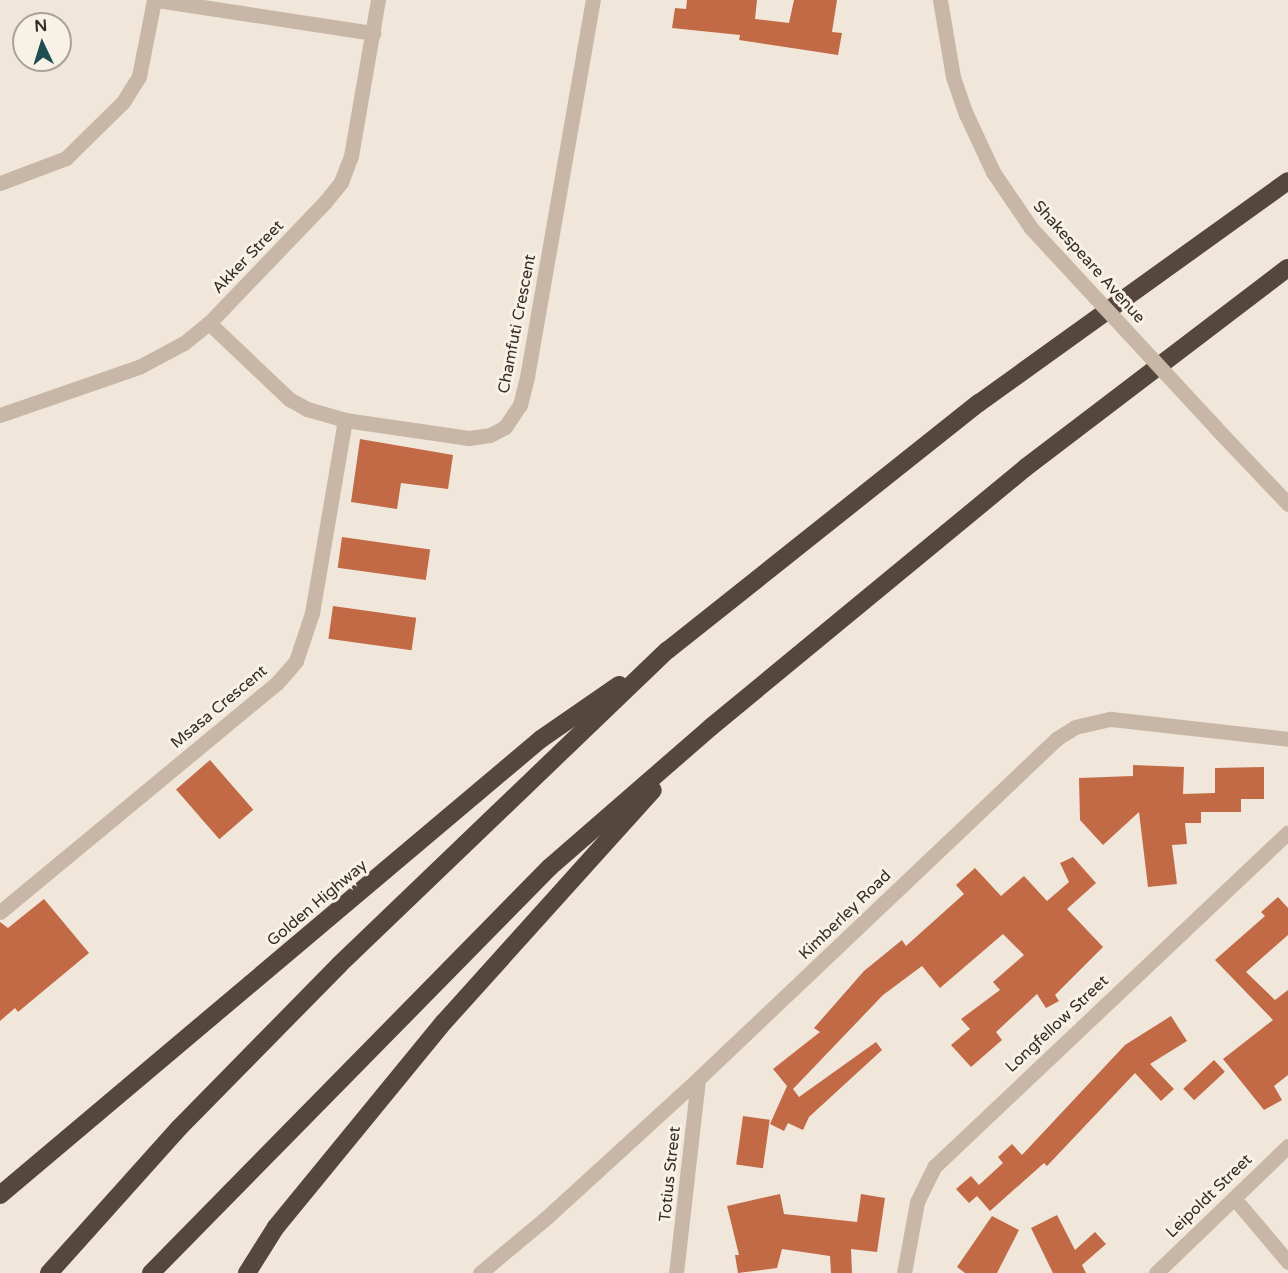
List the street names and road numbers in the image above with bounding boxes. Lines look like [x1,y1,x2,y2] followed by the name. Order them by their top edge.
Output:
[1029,197,1149,327] street label: Shakespeare Avenue
[208,216,288,298] street label: Akker Street
[494,253,540,395] street label: Chamfuti Crescent
[167,661,271,753] street label: Msasa Crescent
[263,856,371,950] street label: Golden Highway
[795,866,895,964] street label: Kimberley Road
[1002,971,1112,1077] street label: Longfellow Street
[655,1125,685,1223] street label: Totius Street
[1162,1150,1256,1242] street label: Leipoldt Street

